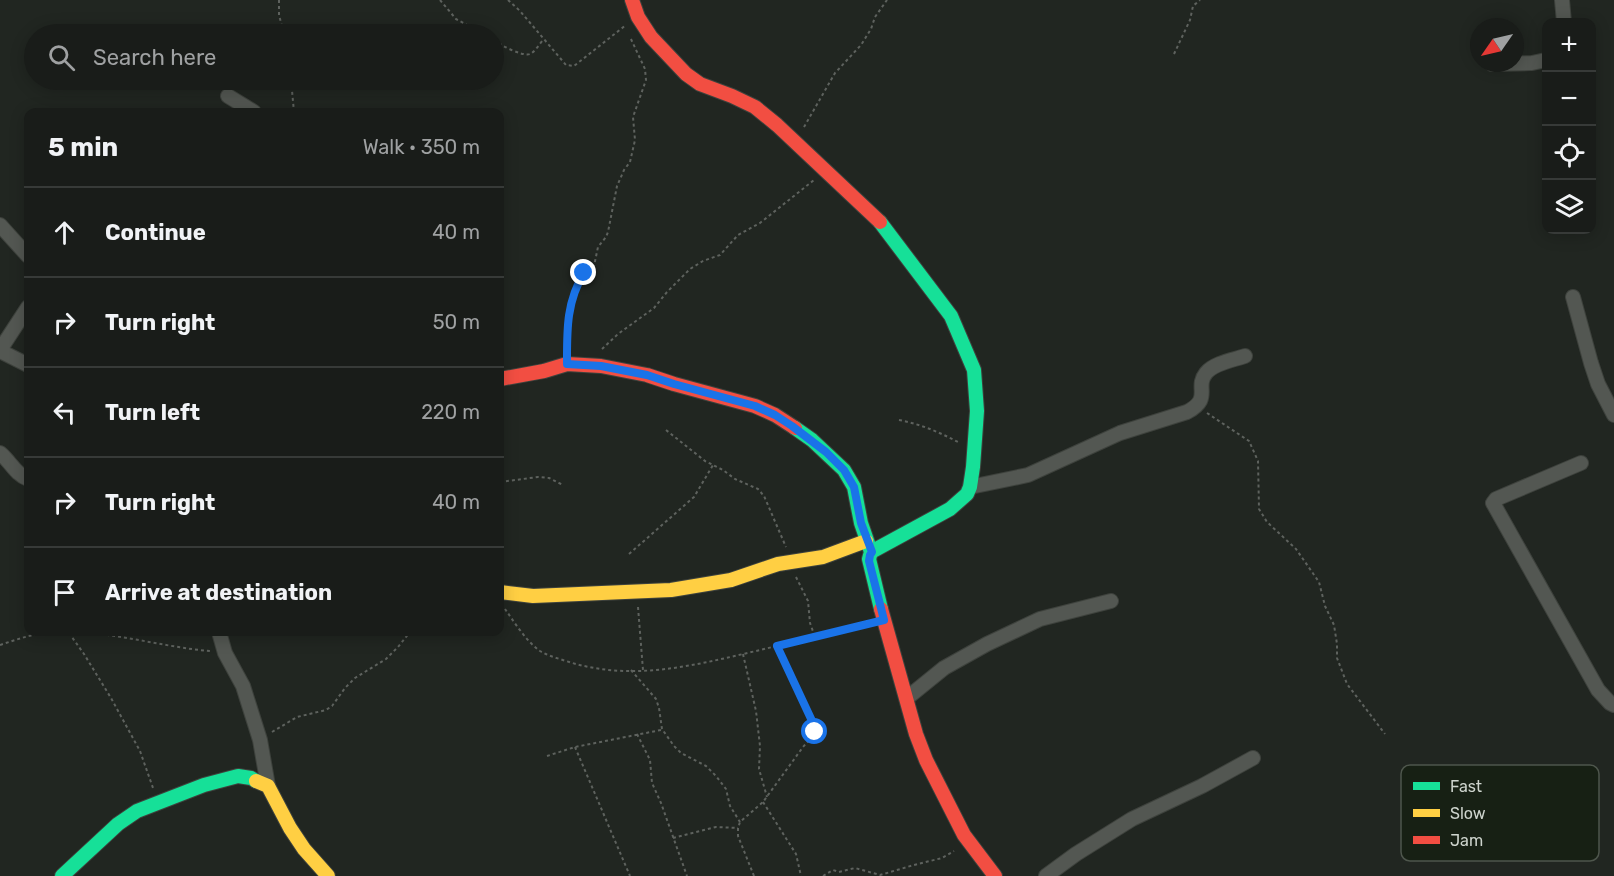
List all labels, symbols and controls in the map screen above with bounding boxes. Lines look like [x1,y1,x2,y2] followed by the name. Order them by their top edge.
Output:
[1470,18,1524,72] north arrow
[1542,18,1596,234] map controls
[1542,18,1596,72] button: +
[24,24,504,90] search box
[45,41,78,74] icon: search
[93,44,216,71] text: Search here
[1542,72,1596,126] button: −
[1542,126,1596,180] button: locate
[48,132,118,163] text: 5 min
[363,135,480,159] text: Walk · 350 m
[1542,180,1596,234] button: layers
[48,216,81,249] icon: ahead
[105,219,206,246] text: Continue
[432,220,480,244] text: 40 m
[570,259,596,285] route end
[48,306,81,339] icon: right
[105,309,215,336] text: Turn right
[433,310,480,334] text: 50 m
[48,396,81,429] icon: left
[105,399,200,426] text: Turn left
[421,400,480,424] text: 220 m
[48,486,81,519] icon: right
[105,489,215,516] text: Turn right
[432,490,480,514] text: 40 m
[48,576,81,609] icon: arrive
[105,579,332,606] text: Arrive at destination
[801,718,827,744] route start
[1401,765,1599,861] legend
[1450,777,1482,796] text: Fast
[1450,804,1486,823] text: Slow
[1450,831,1483,850] text: Jam

